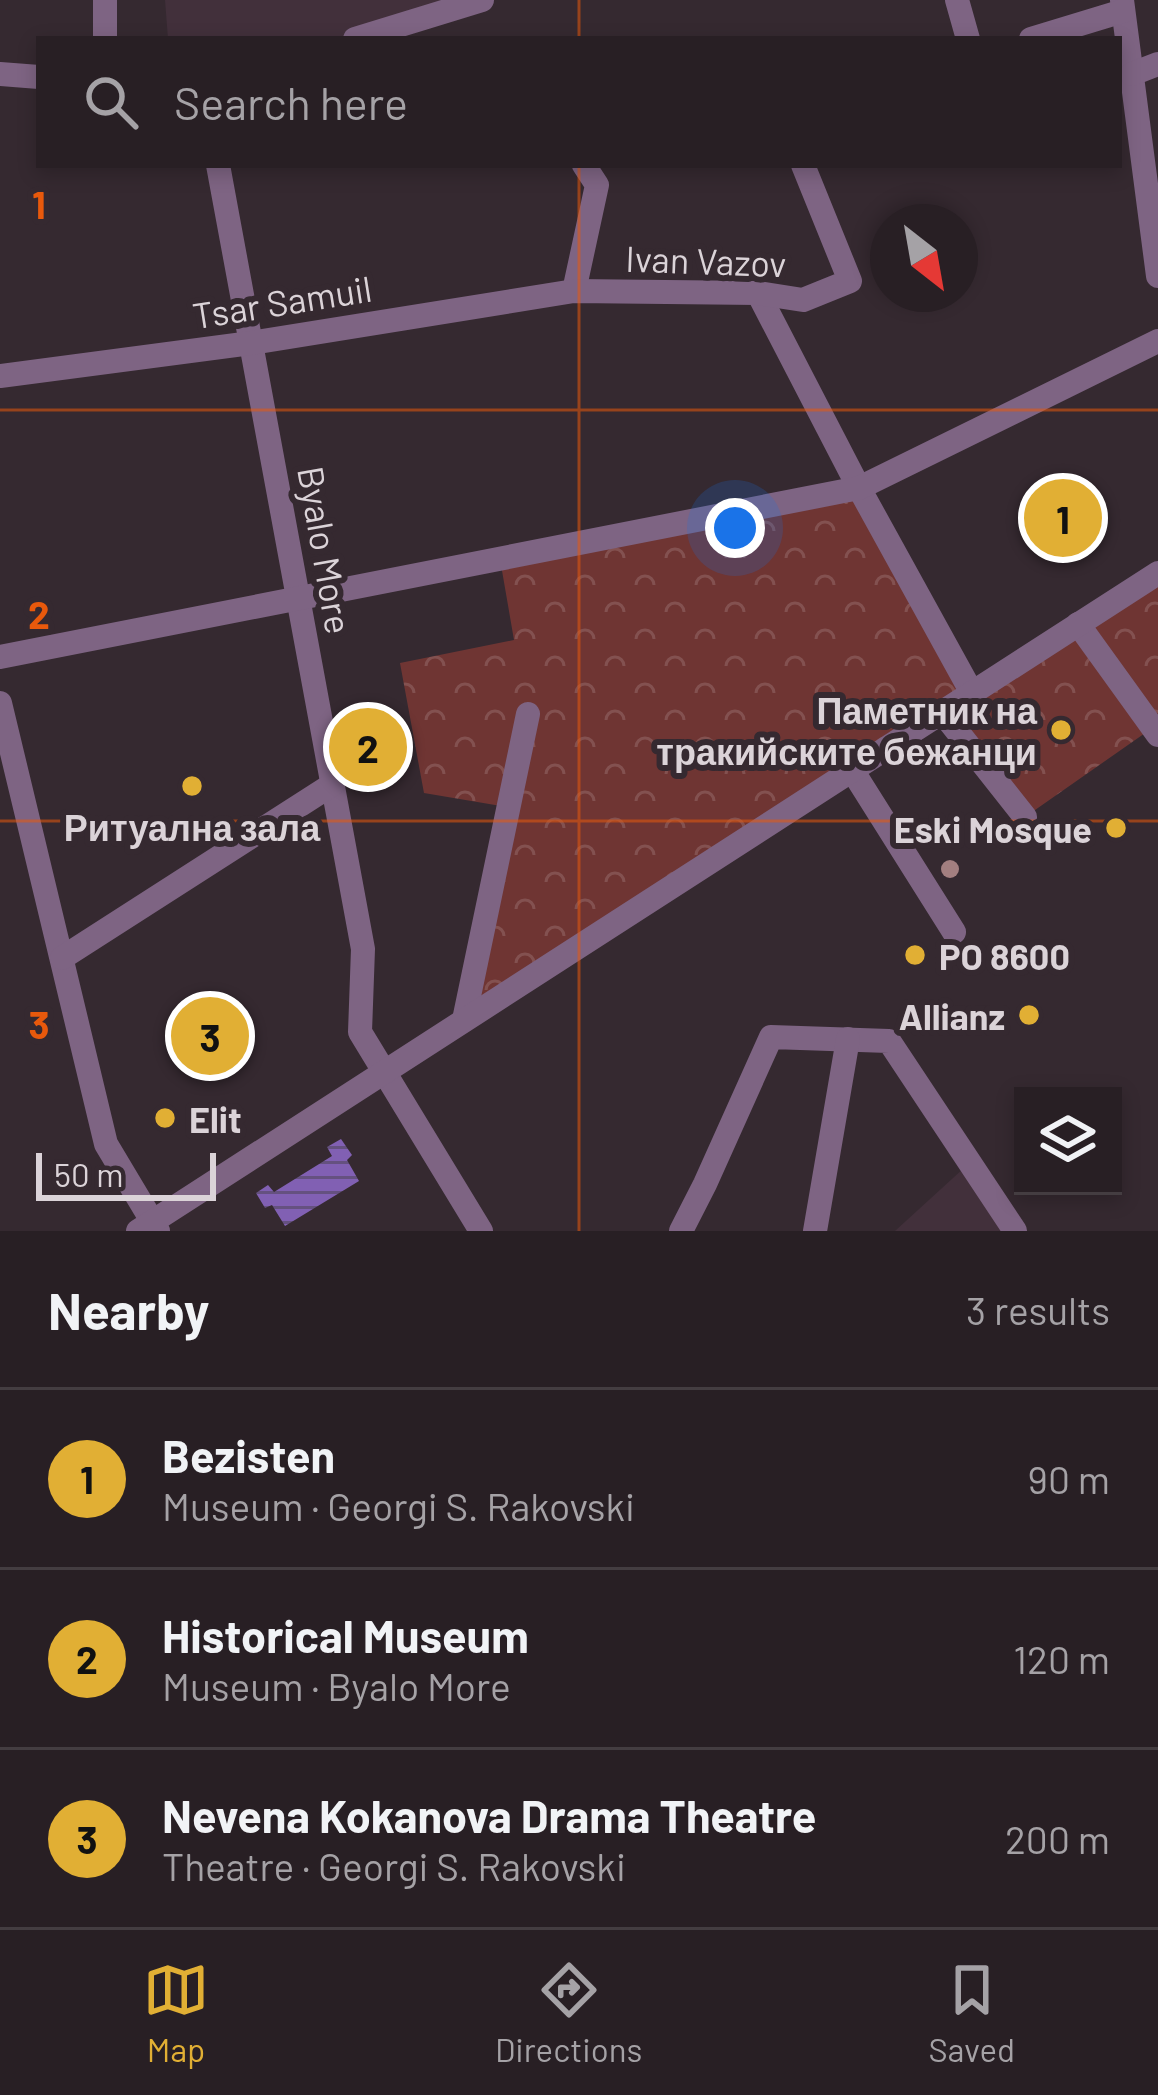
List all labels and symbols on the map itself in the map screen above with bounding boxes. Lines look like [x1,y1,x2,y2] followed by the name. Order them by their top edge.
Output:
[32,180,46,227] text: 1
[870,204,978,312] north arrow
[625,236,787,284] street label: Ivan Vazov
[189,266,375,336] street label: Tsar Samuil
[290,463,362,637] street label: Byalo More
[1024,473,1102,563] pin: 1
[705,498,765,558] your location
[28,590,50,637] text: 2
[656,688,1038,773] place label: Паметник на тракийските бежанци
[329,702,407,792] pin: 2
[1048,717,1074,743] marker: Паметник на тракийските бежанци
[179,773,205,799] marker: Ритуална зала
[64,805,321,849] place label: Ритуална зала
[894,807,1092,850] place label: Eski Mosque
[1103,815,1129,841] marker: Eski Mosque
[939,934,1070,977] place label: PO 8600
[902,942,928,968] marker: PO 8600
[171,991,249,1081] pin: 3
[899,994,1005,1037] place label: Allianz
[28,1000,50,1047] text: 3
[1016,1002,1042,1028] marker: Allianz
[189,1097,242,1140] place label: Elit
[152,1105,178,1131] marker: Elit
[36,1147,216,1200] scale bar

